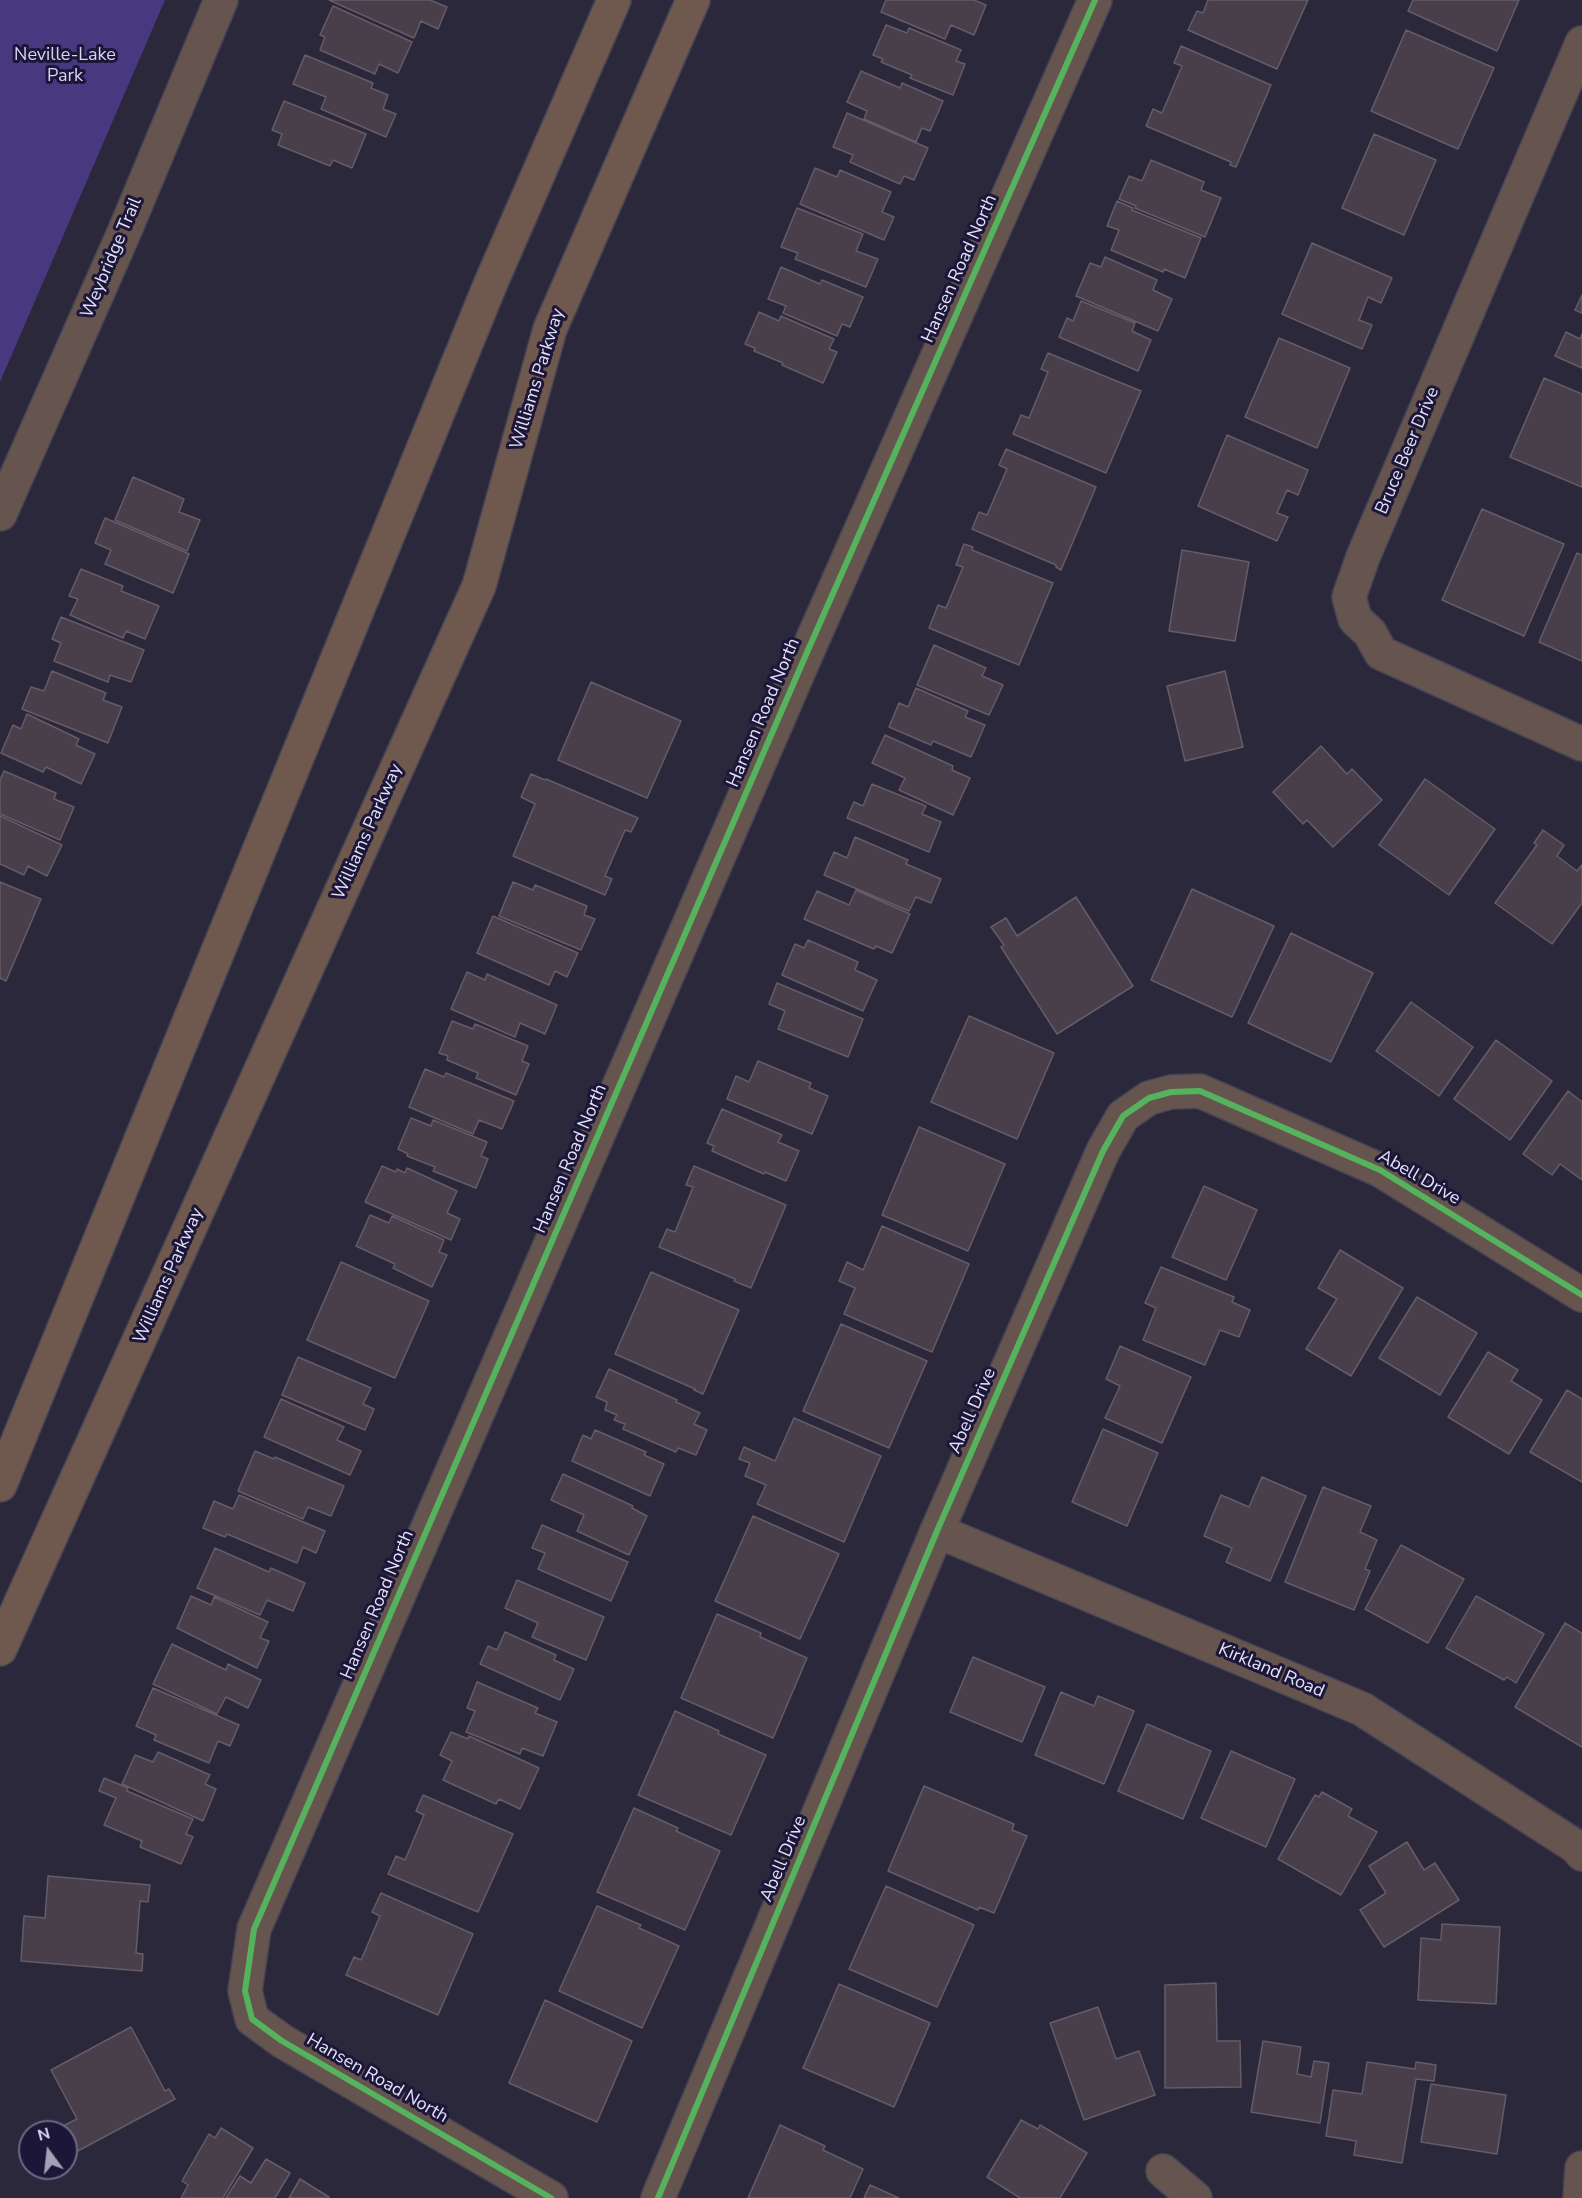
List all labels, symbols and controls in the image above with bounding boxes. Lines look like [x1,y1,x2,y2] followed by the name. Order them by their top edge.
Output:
[14,45,116,88] park label: Neville-Lake Park
[918,192,1002,346] street label: Hansen Road North
[77,195,147,321] street label: Weybridge Trail
[506,306,570,452] street label: Williams Parkway
[1371,384,1445,518] street label: Bruce Beer Drive
[723,635,805,791] street label: Hansen Road North
[328,761,408,903] street label: Williams Parkway
[530,1081,612,1237] street label: Hansen Road North
[1374,1146,1464,1210] street label: Abell Drive
[129,1205,209,1347] street label: Williams Parkway
[945,1365,1001,1457] street label: Abell Drive
[337,1527,419,1683] street label: Hansen Road North
[1215,1639,1327,1703] street label: Kirkland Road
[756,1813,812,1905] street label: Abell Drive
[302,2030,452,2128] street label: Hansen Road North
[18,2120,78,2180] north arrow
[35,2122,52,2147] text: N

